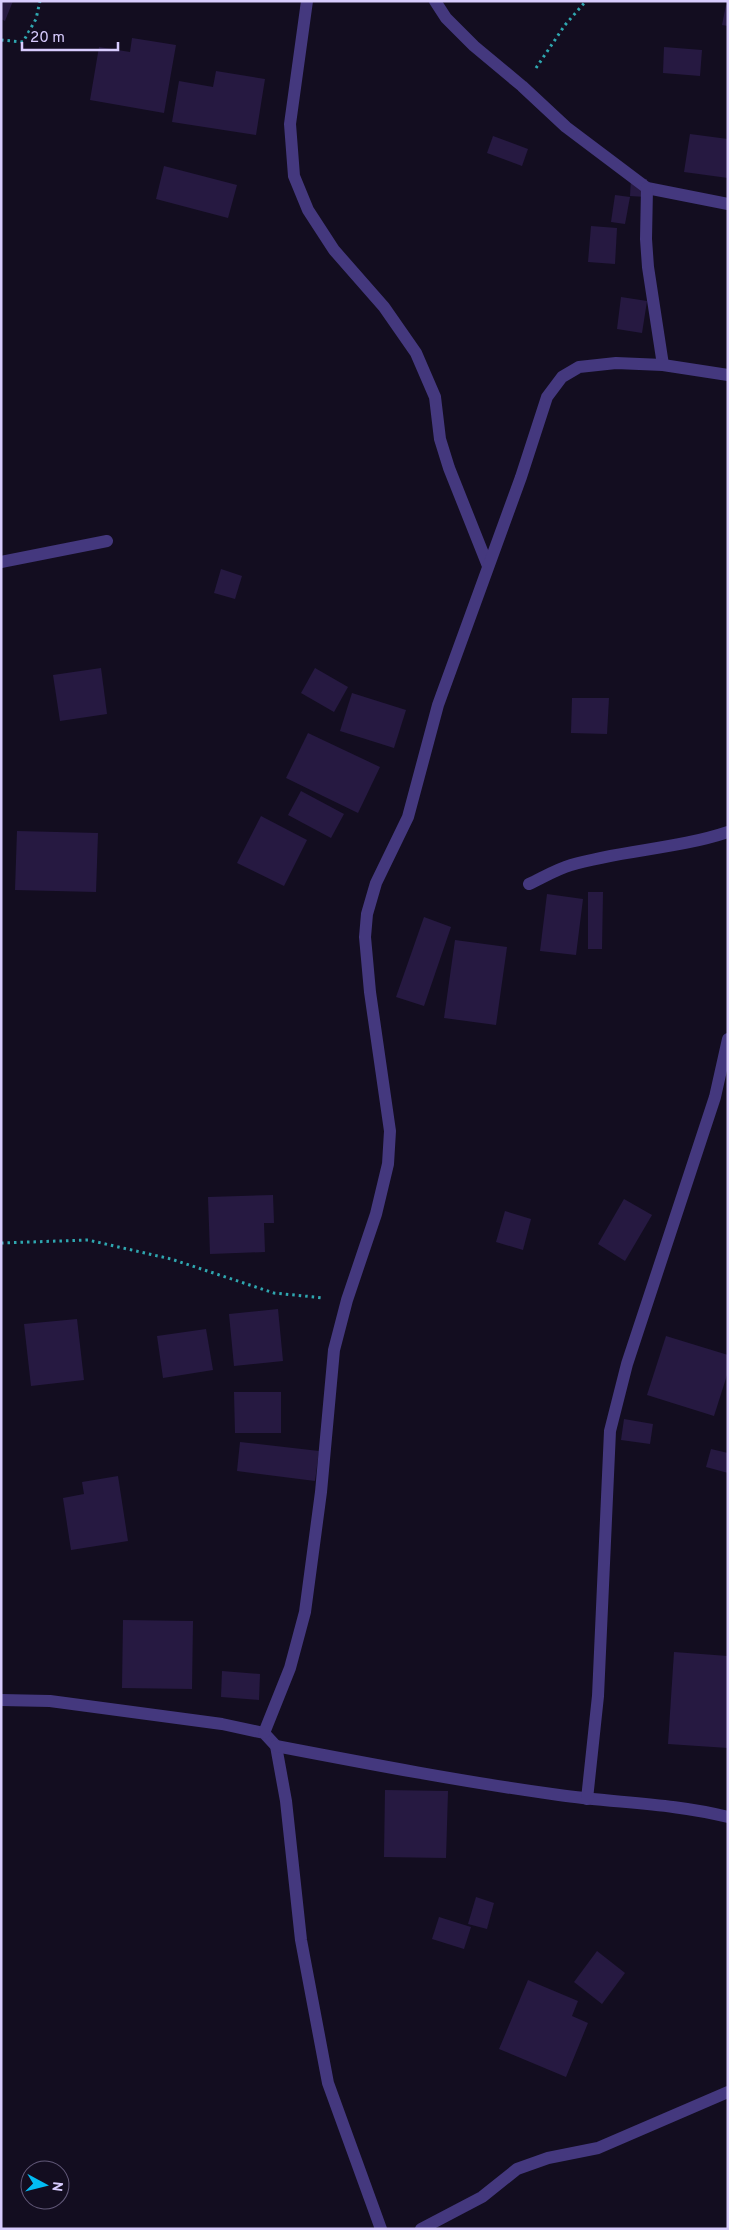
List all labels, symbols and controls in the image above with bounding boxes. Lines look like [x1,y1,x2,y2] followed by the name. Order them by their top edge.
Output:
[22,20,119,52] scale bar
[30,29,65,48] text: 20 m
[20,2160,70,2210] north arrow
[47,2180,65,2192] text: N

